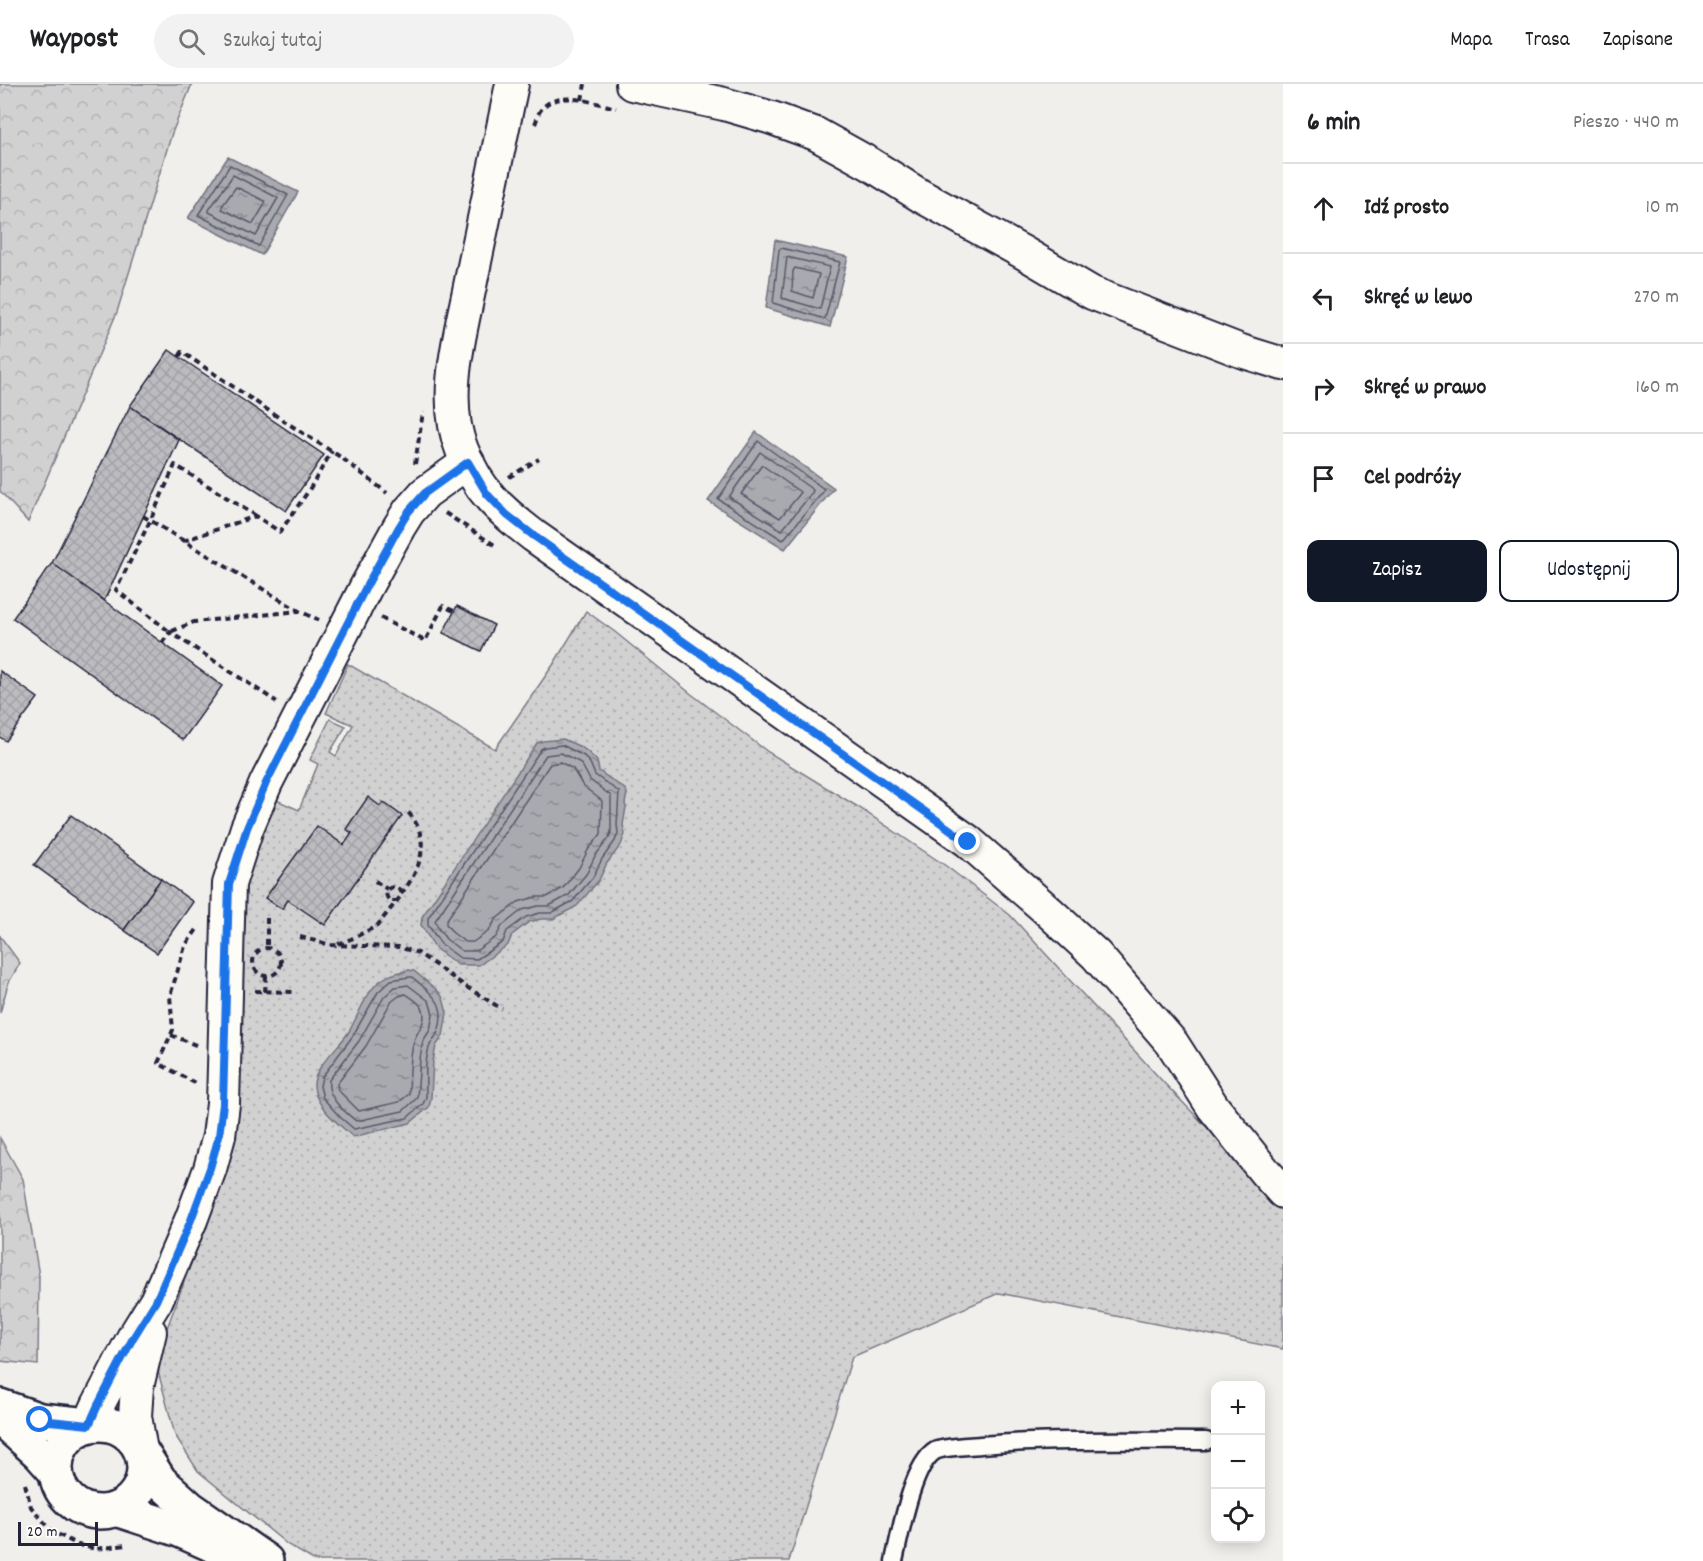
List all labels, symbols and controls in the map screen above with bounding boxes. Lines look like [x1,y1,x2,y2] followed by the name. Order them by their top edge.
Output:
[154,14,574,68] search box
[30,21,118,61] text: Waypost
[175,25,208,58] icon: search
[223,26,323,57] text: Szukaj tutaj
[1450,26,1492,56] text: Mapa
[1525,26,1570,56] text: Trasa
[1603,26,1673,56] text: Zapisane
[1307,105,1360,142] text: 6 min
[1573,109,1679,137] text: Pieszo · 440 m
[1307,192,1340,225] icon: ahead
[1364,193,1449,224] text: Idź prosto
[1645,194,1679,222] text: 10 m
[1307,282,1340,315] icon: left
[1364,283,1473,314] text: Skręć w lewo
[1633,284,1679,312] text: 270 m
[1307,372,1340,405] icon: right
[1364,373,1486,404] text: Skręć w prawo
[1636,374,1679,402] text: 160 m
[1307,462,1340,495] icon: arrive
[1364,463,1460,494] text: Cel podróży
[1307,540,1487,602] button: Zapisz
[1499,540,1679,602] button: Udostępnij
[954,828,980,854] route end
[1211,1381,1265,1543] map controls
[1211,1381,1265,1435] button: +
[26,1406,52,1432] route start
[1211,1435,1265,1489] button: −
[1211,1489,1265,1543] button: locate
[18,1519,98,1546] scale bar
[27,1521,57,1544] text: 20 m

